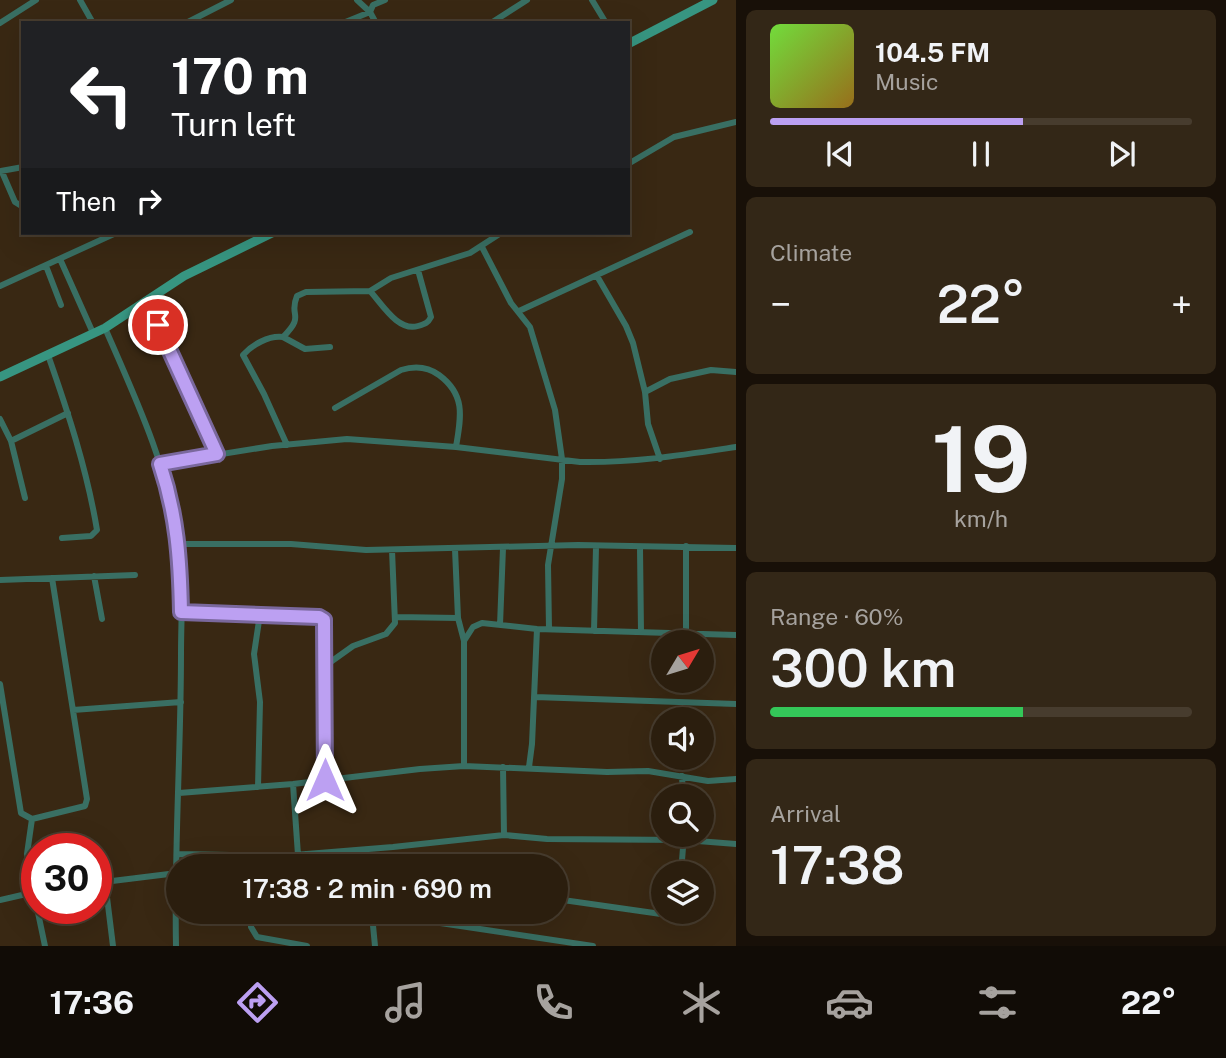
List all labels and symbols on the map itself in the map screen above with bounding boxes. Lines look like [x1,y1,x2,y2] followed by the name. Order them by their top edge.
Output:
[128,295,188,355] pin
[651,630,714,693] north arrow
[288,743,362,817] position arrow
[21,833,112,924] speed limit sign: 30

